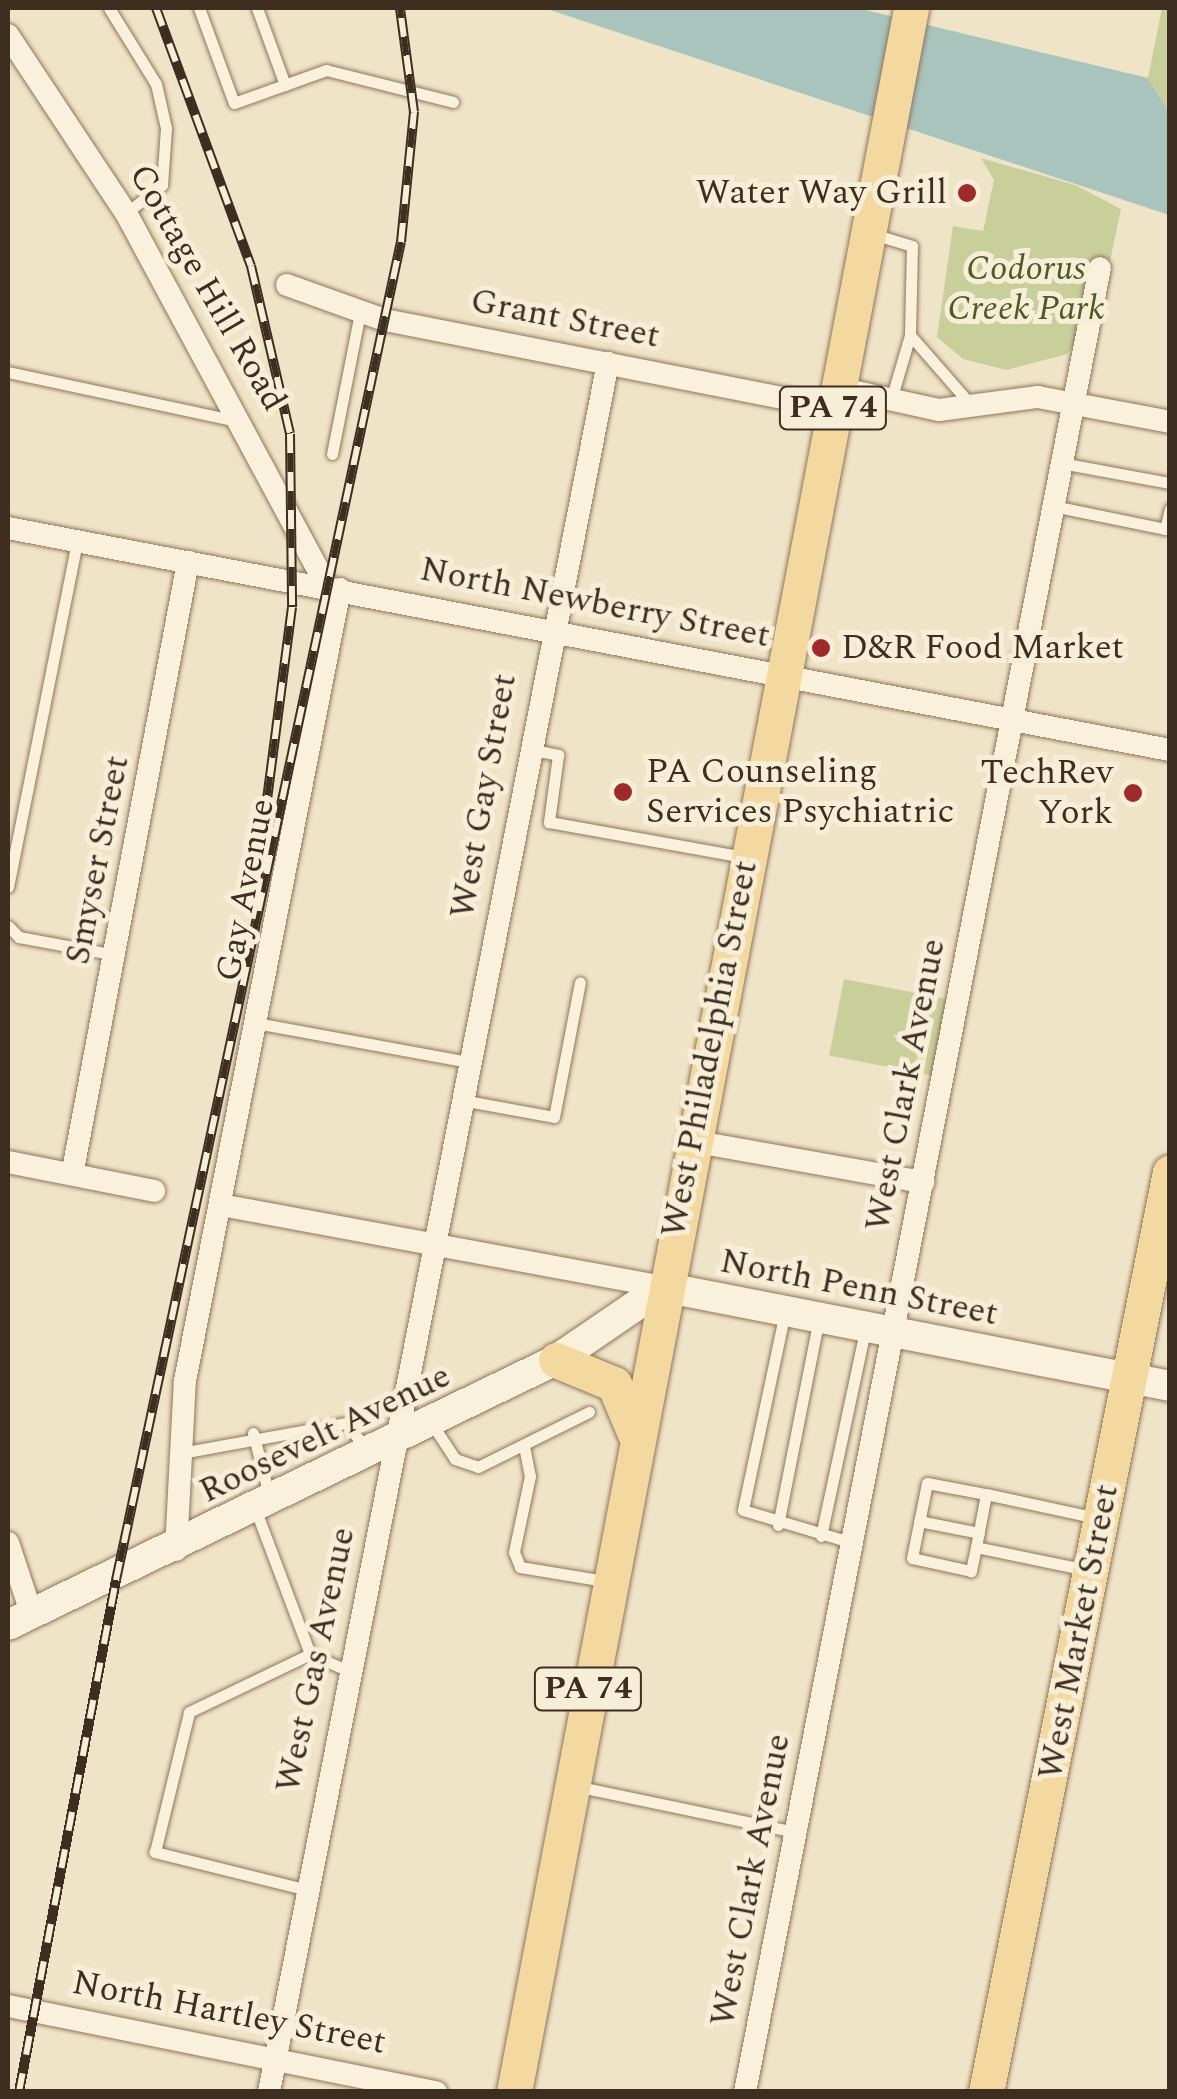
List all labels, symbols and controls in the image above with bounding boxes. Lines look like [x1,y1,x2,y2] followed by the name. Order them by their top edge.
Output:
[119,157,295,419] street label: Cottage Hill Road
[696,172,947,214] place label: Water Way Grill
[956,182,978,204] marker: Water Way Grill
[948,248,1104,330] park label: Codorus Creek Park
[467,280,663,358] street label: Grant Street
[778,381,888,435] road number: PA 74
[417,548,773,658] street label: North Newberry Street
[841,627,1124,669] place label: D&R Food Market
[810,637,832,659] marker: D&R Food Market
[442,670,526,922] street label: West Gay Street
[646,751,954,833] place label: PA Counseling Services Psychiatric
[57,752,139,968] street label: Smyser Street
[980,752,1113,834] place label: TechRev York
[610,779,636,805] marker: PA Counseling Services Psychiatric
[1122,782,1144,804] marker: TechRev York
[208,795,284,985] street label: Gay Avenue
[653,857,767,1241] street label: West Philadelphia Street
[857,935,955,1235] street label: West Clark Avenue
[717,1240,1001,1336] street label: North Penn Street
[193,1355,457,1513] street label: Roosevelt Avenue
[1030,1481,1128,1783] street label: West Market Street
[267,1524,365,1796] street label: West Gas Avenue
[533,1662,643,1716] road number: PA 74
[702,1730,800,2030] street label: West Clark Avenue
[69,1962,389,2064] street label: North Hartley Street

